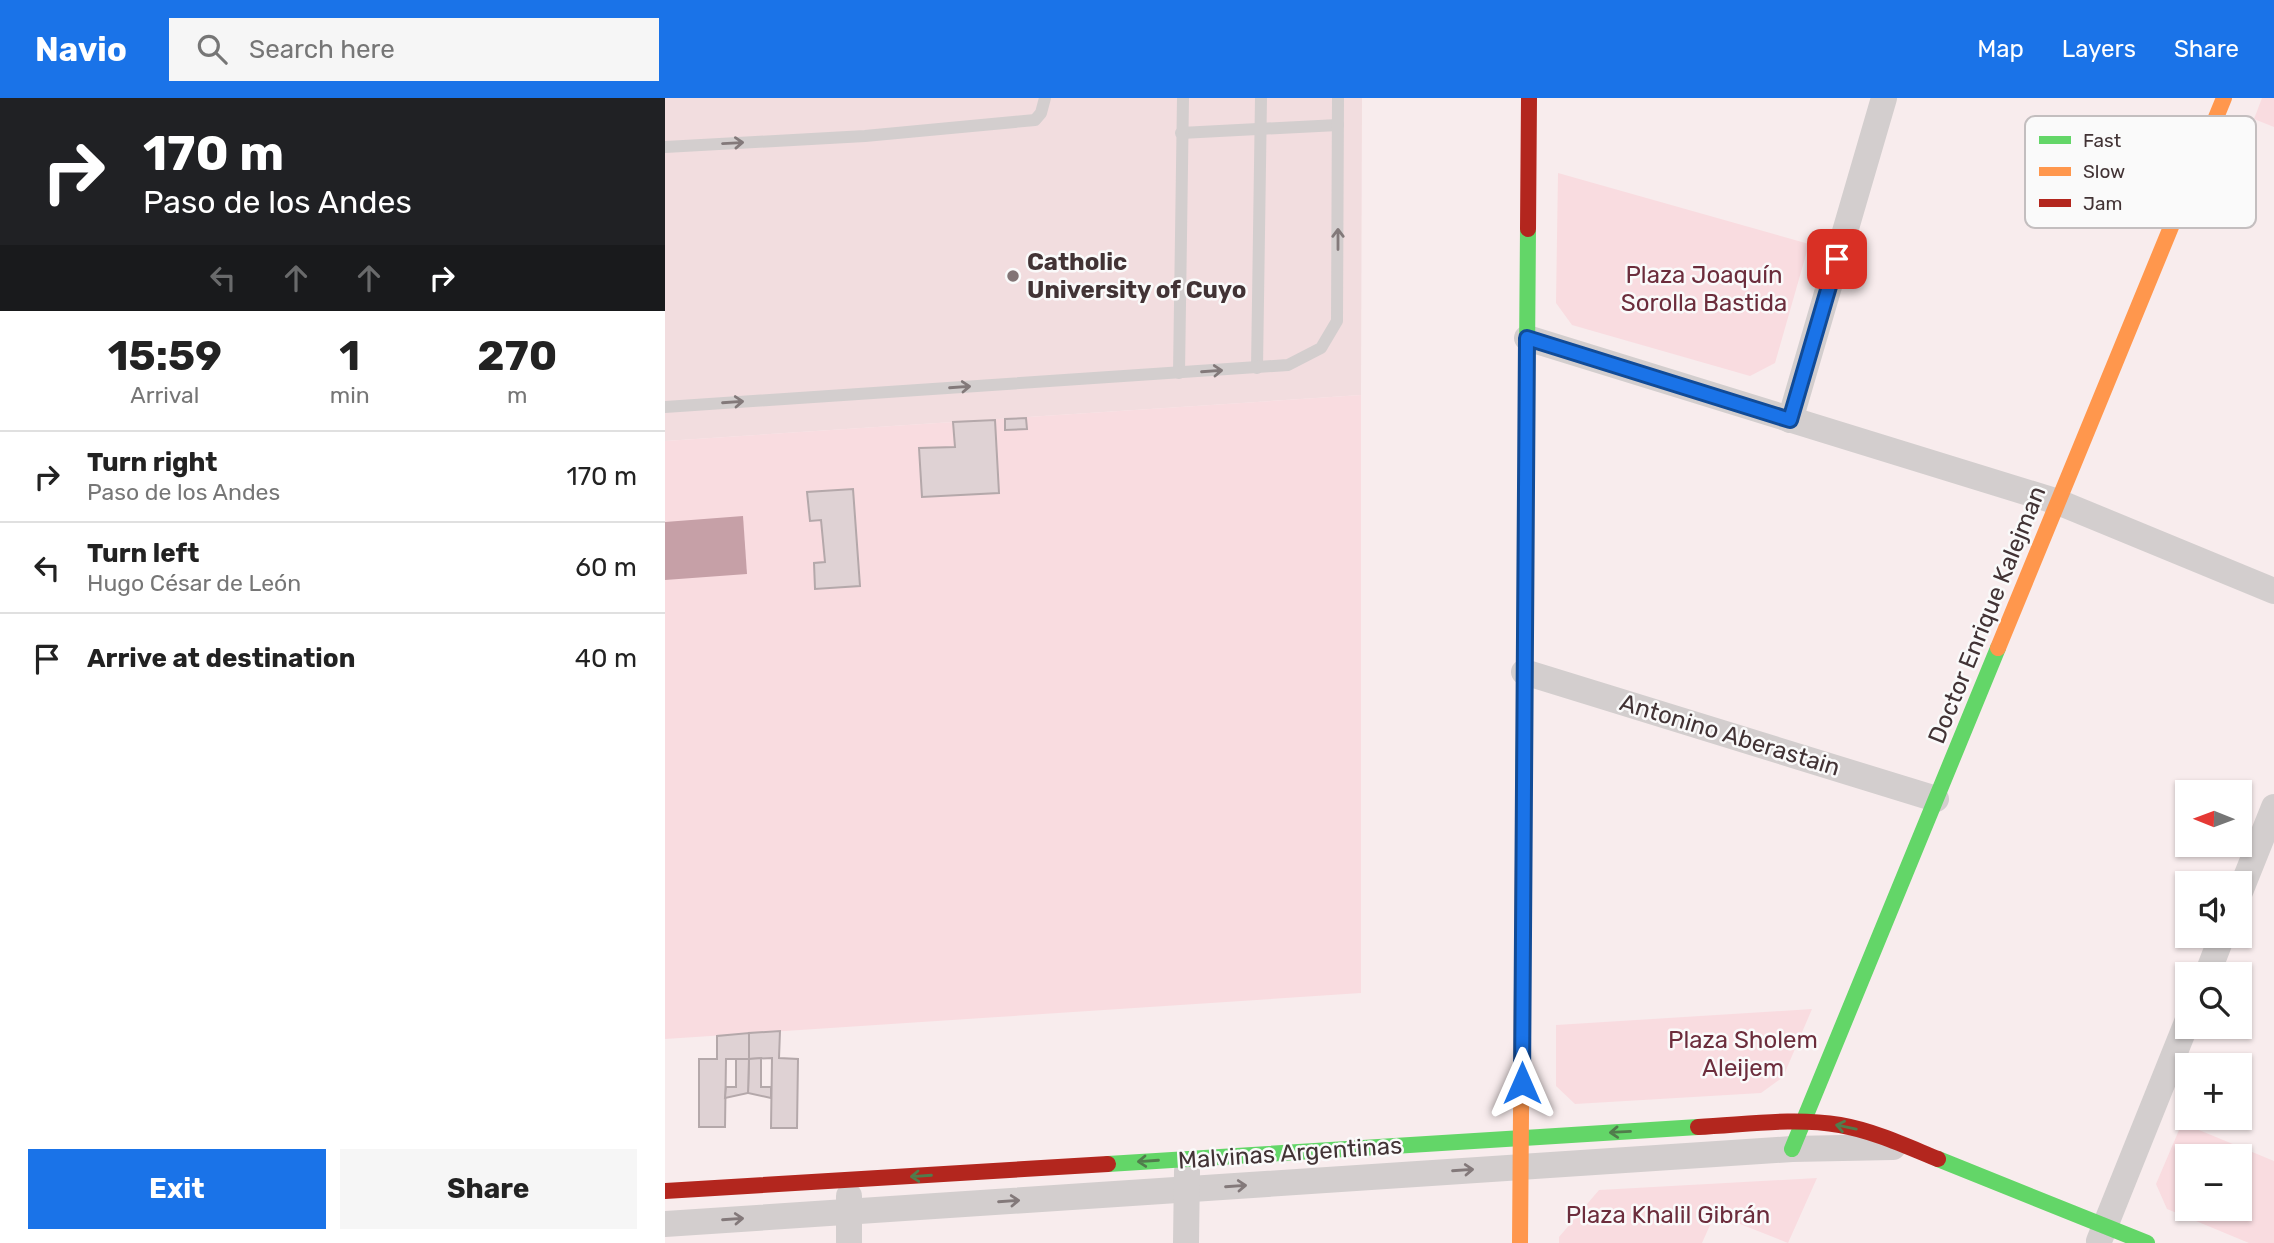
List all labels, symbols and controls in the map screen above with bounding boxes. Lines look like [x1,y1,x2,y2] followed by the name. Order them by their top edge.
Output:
[169,18,659,81] search box
[35,30,127,69] text: Navio
[193,30,231,68] icon: search
[249,34,395,65] text: Search here
[1977,35,2024,63] text: Map
[2062,35,2136,63] text: Layers
[2174,35,2239,63] text: Share
[2025,116,2256,228] legend
[143,124,284,182] text: 170 m
[28,126,119,217] icon: right
[2083,129,2122,152] text: Fast
[721,137,744,150] one-way arrow
[2083,160,2125,183] text: Slow
[143,183,412,221] text: Paso de los Andes
[2083,192,2122,215] text: Jam
[1331,227,1344,250] one-way arrow
[1807,229,1867,289] pin
[1818,240,1856,278] icon: arrive
[1027,248,1246,304] place label: Catholic University of Cuyo
[204,259,242,297] icon: left
[277,259,315,297] icon: ahead
[350,259,388,297] icon: ahead
[423,259,461,297] icon: right
[1621,261,1787,317] park label: Plaza Joaquín Sorolla Bastida
[1005,268,1021,284] marker: Catholic University of Cuyo
[108,331,222,381] text: 15:59
[339,331,360,381] text: 1
[477,331,557,381] text: 270
[1200,364,1222,377] one-way arrow
[130,381,199,409] text: Arrival
[330,381,370,409] text: min
[507,381,528,409] text: m
[948,381,971,394] one-way arrow
[721,396,744,409] one-way arrow
[87,447,217,478] text: Turn right
[28,458,66,496] icon: right
[567,461,637,492] text: 170 m
[87,478,280,506] text: Paso de los Andes
[1922,482,2052,748] street label: Doctor Enrique Kalejman
[87,538,199,569] text: Turn left
[28,549,66,587] icon: left
[575,552,637,583] text: 60 m
[87,569,301,597] text: Hugo César de León
[28,640,66,678] icon: arrive
[87,643,355,674] text: Arrive at destination
[575,643,637,674] text: 40 m
[1617,688,1843,782] street label: Antonino Aberastain
[2175,780,2252,858] north arrow
[2175,780,2252,1221] map controls
[2175,871,2252,948] button: sound
[2175,962,2252,1039] button: search
[1668,1026,1818,1082] park label: Plaza Sholem Aleijem
[1485,1046,1559,1120] position arrow
[2175,1053,2252,1130] button: +
[1835,1120,1858,1134] one-way arrow
[1608,1126,1631,1139] one-way arrow
[1177,1131,1403,1175] street label: Malvinas Argentinas
[2175,1144,2252,1221] button: −
[28,1149,326,1229] button: Exit
[340,1149,637,1229] button: Share
[1137,1155,1160,1168] one-way arrow
[1451,1164,1474,1177] one-way arrow
[910,1169,933,1182] one-way arrow
[1224,1179,1247,1192] one-way arrow
[997,1194,1020,1207] one-way arrow
[1566,1201,1770,1229] park label: Plaza Khalil Gibrán
[721,1212,744,1225] one-way arrow

